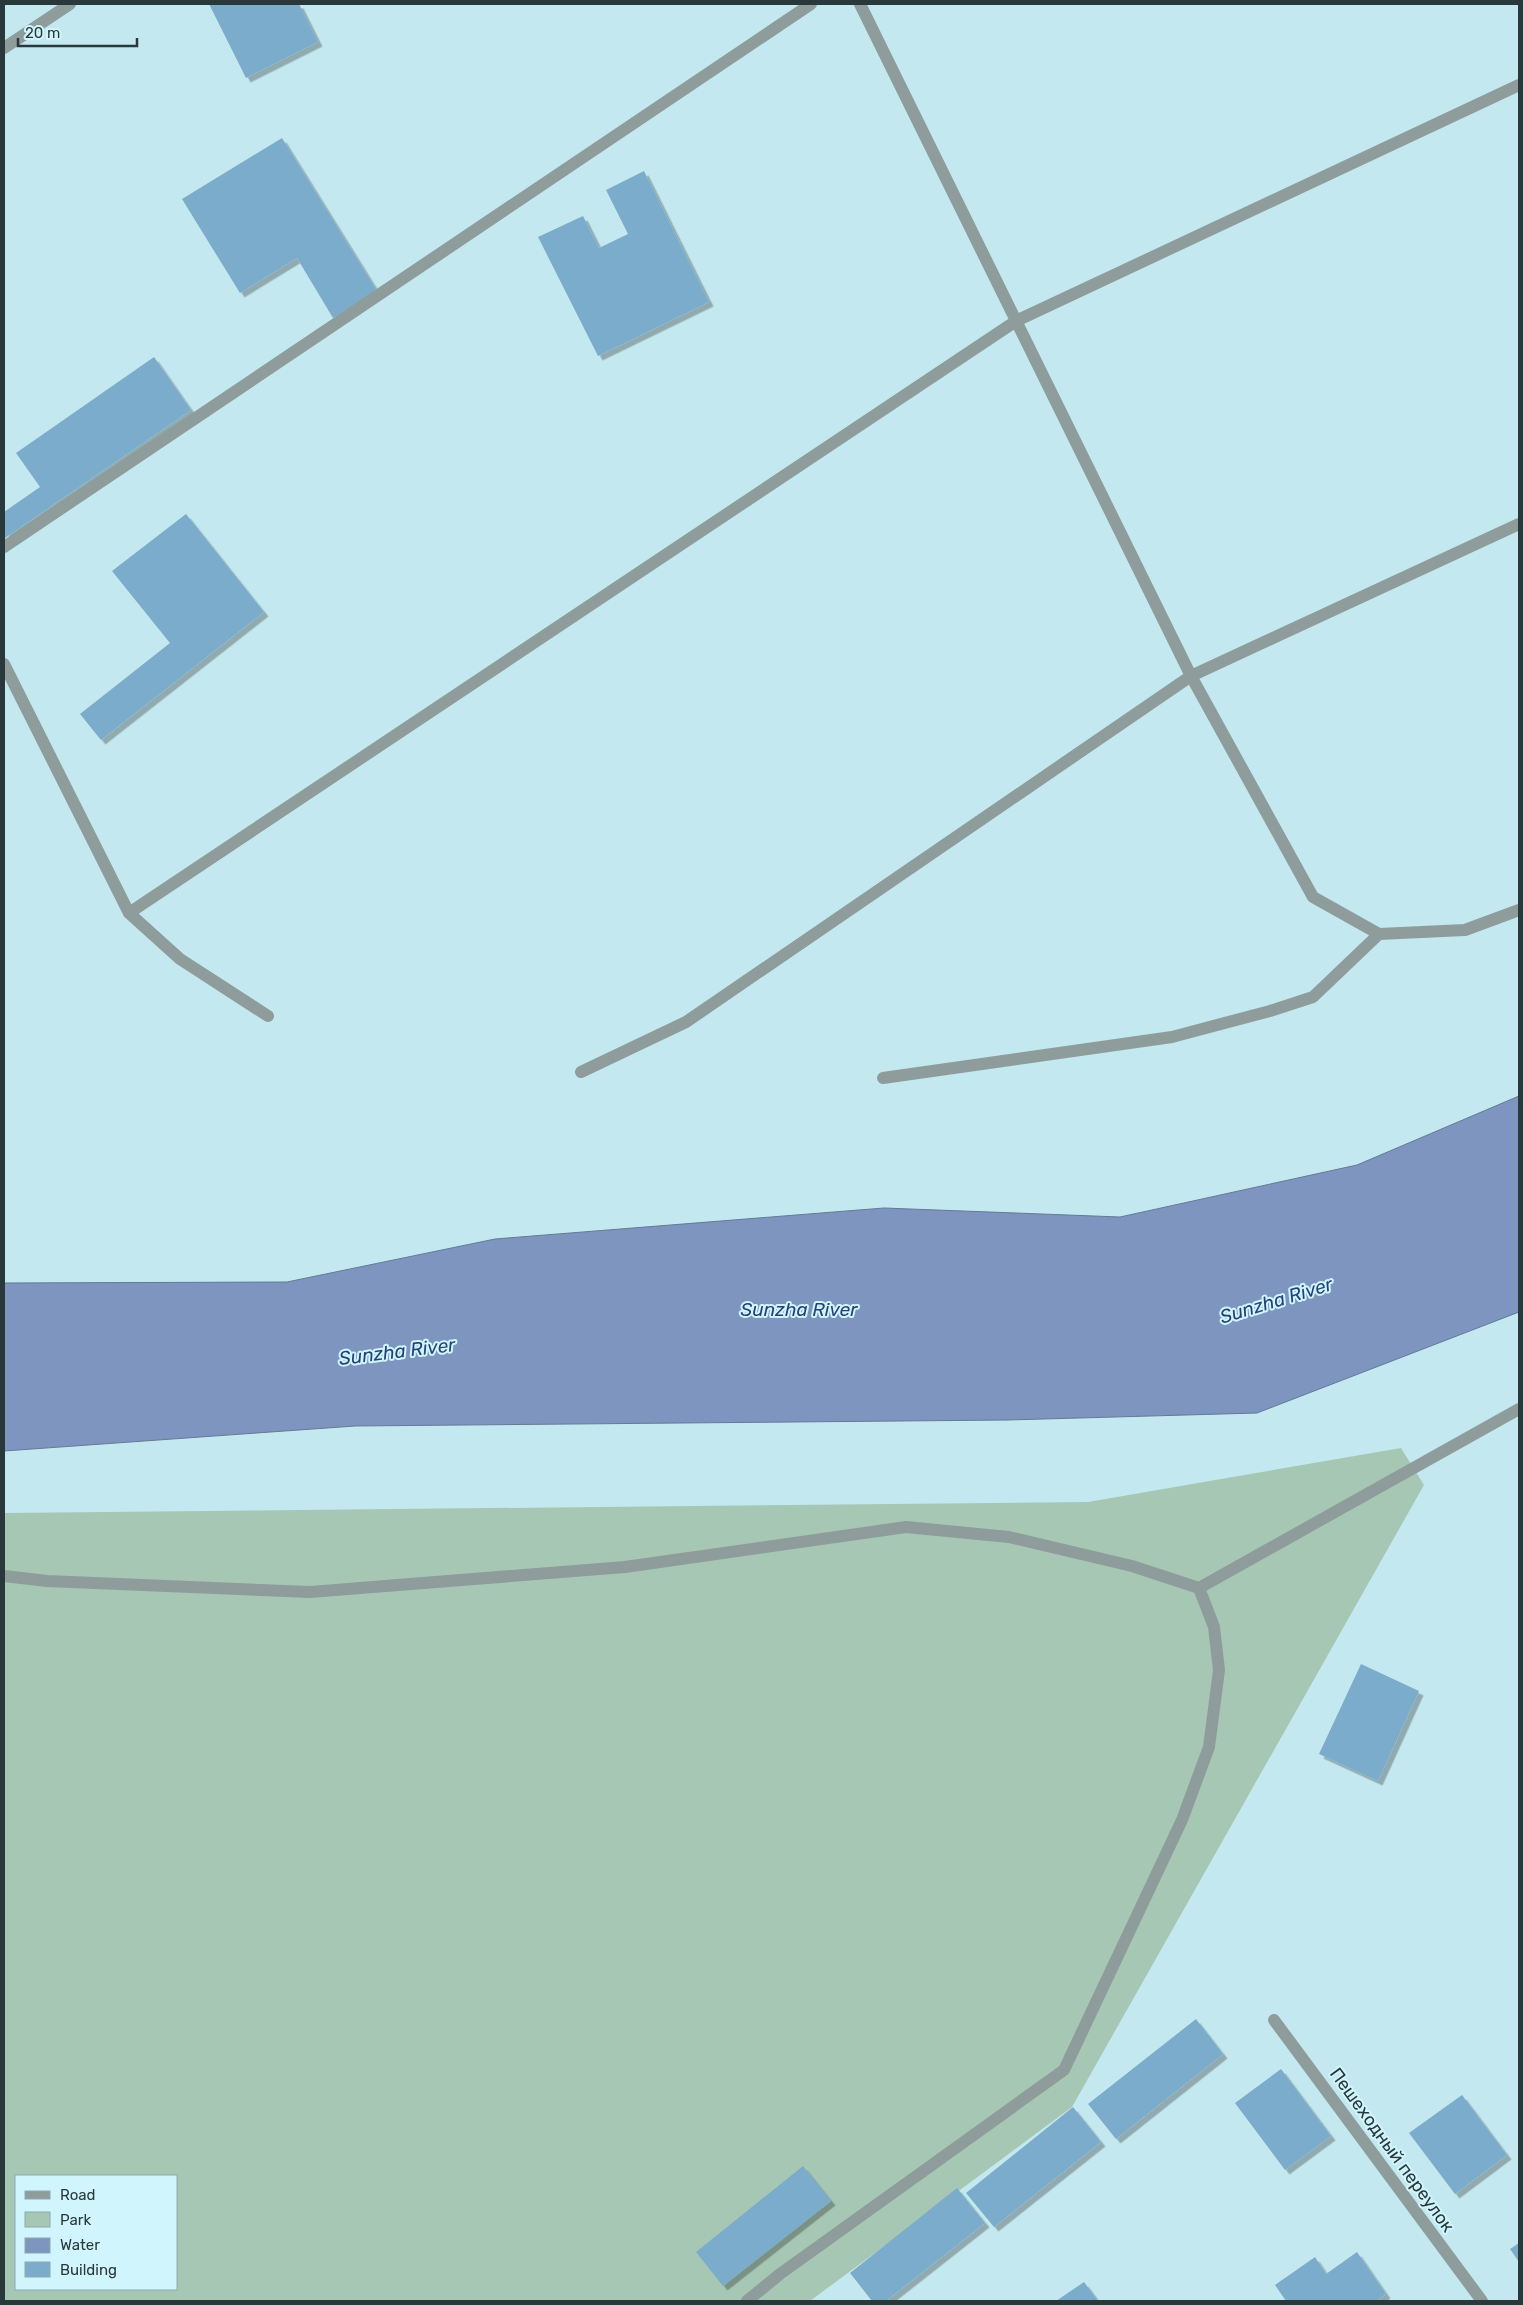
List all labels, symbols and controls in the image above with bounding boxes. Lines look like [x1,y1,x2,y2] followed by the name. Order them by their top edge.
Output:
[18,15,136,47] scale bar
[25,24,60,42] text: 20 m
[1217,1272,1336,1329] water label: Sunzha River
[741,1298,858,1321] water label: Sunzha River
[338,1333,457,1370] water label: Sunzha River
[1325,2063,1459,2237] street label: Пешеходный переулок
[15,2175,178,2290] legend
[60,2186,96,2204] text: Road
[60,2211,91,2229] text: Park
[60,2236,100,2254] text: Water
[60,2261,117,2279] text: Building

